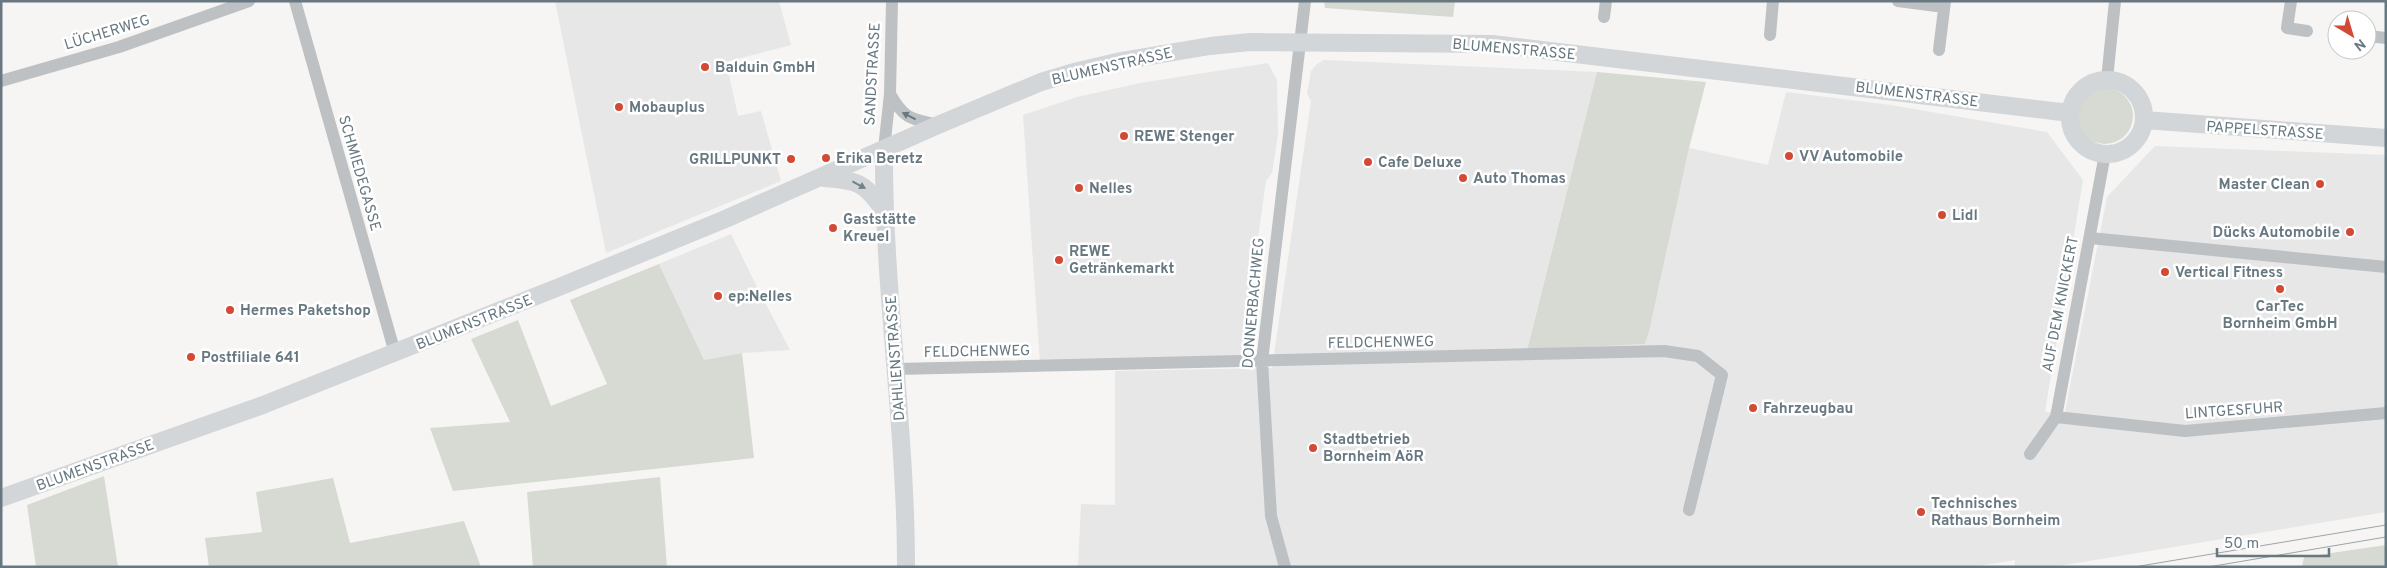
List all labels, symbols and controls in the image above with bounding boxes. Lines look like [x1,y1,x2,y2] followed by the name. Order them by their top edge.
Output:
[62,10,153,55] street label: LÜCHERWEG
[2327,10,2377,60] north arrow
[861,22,886,126] street label: SANDSTRASSE
[2350,34,2368,54] text: N
[1451,36,1576,65] street label: BLUMENSTRASSE
[1050,44,1175,91] street label: BLUMENSTRASSE
[715,59,815,78] place label: Balduin GmbH
[699,61,711,73] marker: Balduin GmbH
[1854,79,1979,112] street label: BLUMENSTRASSE
[629,99,705,118] place label: Mobauplus
[613,101,625,113] marker: Mobauplus
[902,112,916,120] one-way arrow
[333,113,384,234] street label: SCHMIEDEGASSE
[2206,118,2324,145] street label: PAPPELSTRASSE
[1134,128,1235,147] place label: REWE Stenger
[1118,130,1130,142] marker: REWE Stenger
[1799,148,1903,167] place label: VV Automobile
[836,150,923,169] place label: Erika Beretz
[1783,150,1795,162] marker: VV Automobile
[689,151,781,170] place label: GRILLPUNKT
[820,152,832,164] marker: Erika Beretz
[785,153,797,165] marker: GRILLPUNKT
[1378,154,1462,173] place label: Cafe Deluxe
[1362,156,1374,168] marker: Cafe Deluxe
[1473,170,1566,189] place label: Auto Thomas
[1457,172,1469,184] marker: Auto Thomas
[2219,176,2310,195] place label: Master Clean
[2314,178,2326,190] marker: Master Clean
[1089,180,1132,199] place label: Nelles
[852,181,866,189] one-way arrow
[1073,182,1085,194] marker: Nelles
[1952,207,1978,226] place label: Lidl
[1936,209,1948,221] marker: Lidl
[843,211,916,247] place label: Gaststätte Kreuel
[827,222,839,234] marker: Gaststätte Kreuel
[2213,224,2340,243] place label: Dücks Automobile
[2344,226,2356,238] marker: Dücks Automobile
[2039,235,2084,374] street label: AUF DEM KNICKERT
[1239,237,1270,369] street label: DONNERBACHWEG
[1069,243,1175,279] place label: REWE Getränkemarkt
[1053,254,1065,266] marker: REWE Getränkemarkt
[2175,264,2283,283] place label: Vertical Fitness
[2159,266,2171,278] marker: Vertical Fitness
[2274,283,2286,295] marker: CarTec Bornheim GmbH
[728,288,792,307] place label: ep:Nelles
[712,290,724,302] marker: ep:Nelles
[414,291,535,355] street label: BLUMENSTRASSE
[883,294,910,421] street label: DAHLIENSTRASSE
[2222,298,2338,334] place label: CarTec Bornheim GmbH
[240,302,371,321] place label: Hermes Paketshop
[224,304,236,316] marker: Hermes Paketshop
[1328,333,1434,354] street label: FELDCHENWEG
[924,342,1030,363] street label: FELDCHENWEG
[201,349,300,368] place label: Postfiliale 641
[185,351,197,363] marker: Postfiliale 641
[2184,399,2284,424] street label: LINTGESFUHR
[1763,400,1853,419] place label: Fahrzeugbau
[1747,402,1759,414] marker: Fahrzeugbau
[1323,431,1424,467] place label: Stadtbetrieb Bornheim AöR
[34,436,157,496] street label: BLUMENSTRASSE
[1307,442,1319,454] marker: Stadtbetrieb Bornheim AöR
[1931,495,2060,531] place label: Technisches Rathaus Bornheim
[1915,506,1927,518] marker: Technisches Rathaus Bornheim
[2217,526,2330,558] scale bar
[2224,535,2259,554] text: 50 m

